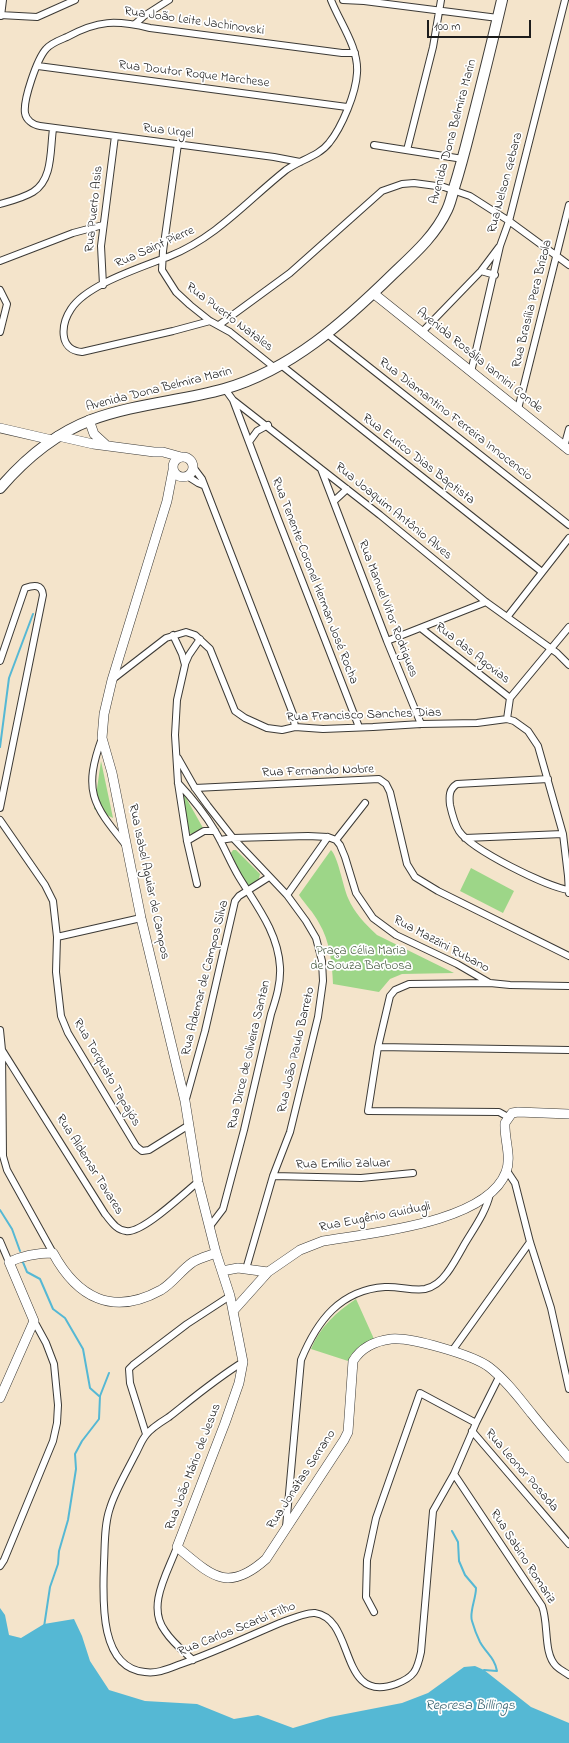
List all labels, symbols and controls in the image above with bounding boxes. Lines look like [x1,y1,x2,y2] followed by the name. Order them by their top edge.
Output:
[123,4,265,40] street label: Rua João Leite Jachinovski
[429,12,533,38] scale bar
[434,18,461,36] text: 100 m
[118,58,270,92] street label: Rua Doutor Roque Marchese
[427,58,481,206] street label: Avenida Dona Belmira Marin
[142,121,194,143] street label: Rua Urgel
[485,131,527,235] street label: Rua Nelson Gebara
[83,165,107,253] street label: Rua Puerto Asis
[113,224,197,272] street label: Rua Saint Pierre
[510,238,556,370] street label: Rua Brasília Pera Brizola
[182,280,276,356] street label: Rua Puerto Natales
[413,305,545,417] street label: Avenida Rosália Iannini Conde
[375,355,535,485] street label: Rua Diamantino Ferreira Innocencio
[84,364,234,416] street label: Avenida Dona Belmira Marin
[359,411,477,509] street label: Rua Eurico Dias Baptista
[331,460,455,564] street label: Rua Joaquim Antônio Alves
[267,475,361,687] street label: Rua Tenente-Coronel Herman José Rocha
[354,538,420,680] street label: Rua Manuel Vitor Rodrigues
[431,620,513,688] street label: Rua das Agovias
[286,705,442,727] street label: Rua Francisco Sanches Dias
[262,762,374,782] street label: Rua Fernando Nobre
[124,803,172,961] street label: Rua Isabel Aguiar de Campos
[179,899,233,1057] street label: Rua Ademar de Campos Silva
[390,913,492,977] street label: Rua Mazzini Rubano
[310,944,412,975] park label: Praça Célia Maria de Souza Barbosa
[225,979,275,1131] street label: Rua Dirce de Oliveira Santan
[275,986,319,1114] street label: Rua João Paulo Barreto
[69,1017,143,1129] street label: Rua Torquato Tapajós
[52,1112,126,1218] street label: Rua Aldemar Tavares
[296,1156,390,1174] street label: Rua Emílio Zaluar
[318,1200,432,1236] street label: Rua Eugênio Guidugli
[163,1401,225,1533] street label: Rua João Mário de Jesus
[481,1427,561,1515] street label: Rua Leonor Posada
[264,1428,340,1532] street label: Rua Jonatas Serrano
[486,1507,558,1607] street label: Rua Sabino Romariz
[176,1599,298,1661] street label: Rua Carlos Scarbi Filho
[425,1699,515,1715] water label: Represa Billings

